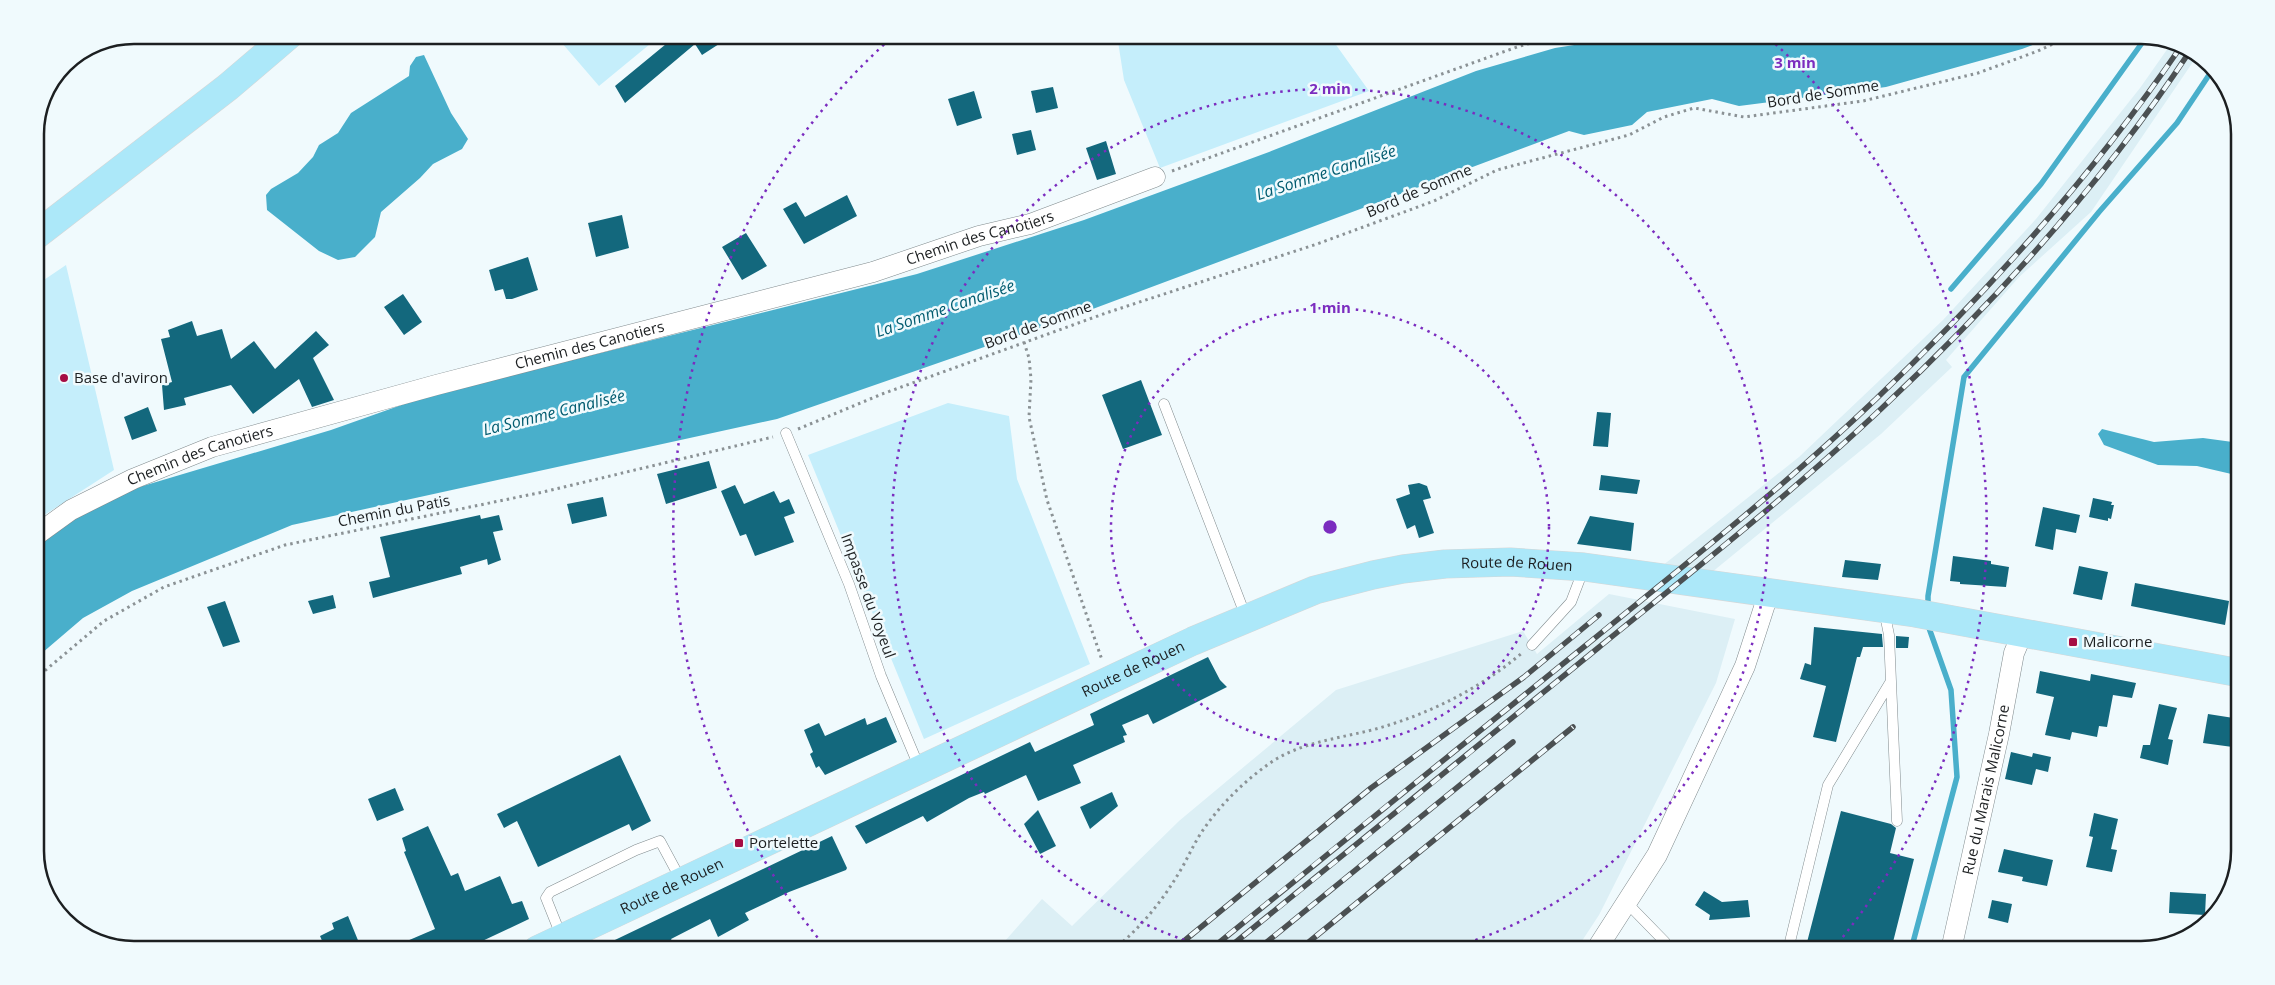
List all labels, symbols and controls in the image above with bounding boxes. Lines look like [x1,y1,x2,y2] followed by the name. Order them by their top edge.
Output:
[1774,52,1816,72] text: 3 min
[1766,74,1880,112] street label: Bord de Somme
[1309,78,1351,98] text: 2 min
[1253,139,1399,205] water label: La Somme Canalisée
[1363,159,1474,221] street label: Bord de Somme
[903,205,1056,269] street label: Chemin des Canotiers
[873,274,1017,342] water label: La Somme Canalisée
[981,295,1094,353] street label: Bord de Somme
[1309,297,1351,317] text: 1 min
[513,315,666,373] street label: Chemin des Canotiers
[74,367,168,387] place label: Base d'aviron
[58,372,70,384] marker: Base d'aviron
[481,384,627,440] water label: La Somme Canalisée
[123,420,275,489] street label: Chemin des Canotiers
[336,489,452,531] street label: Chemin du Patis
[1321,518,1339,536] centre of rings
[837,531,901,661] street label: Impasse du Voyeul
[1461,551,1573,575] street label: Route de Rouen
[2083,631,2152,651] place label: Malicorne
[1078,635,1188,701] street label: Route de Rouen
[2067,636,2079,648] marker: Malicorne
[1957,703,2013,877] street label: Rue du Marais Malicorne
[749,832,818,852] place label: Portelette
[733,837,745,849] marker: Portelette
[617,853,726,918] street label: Route de Rouen

